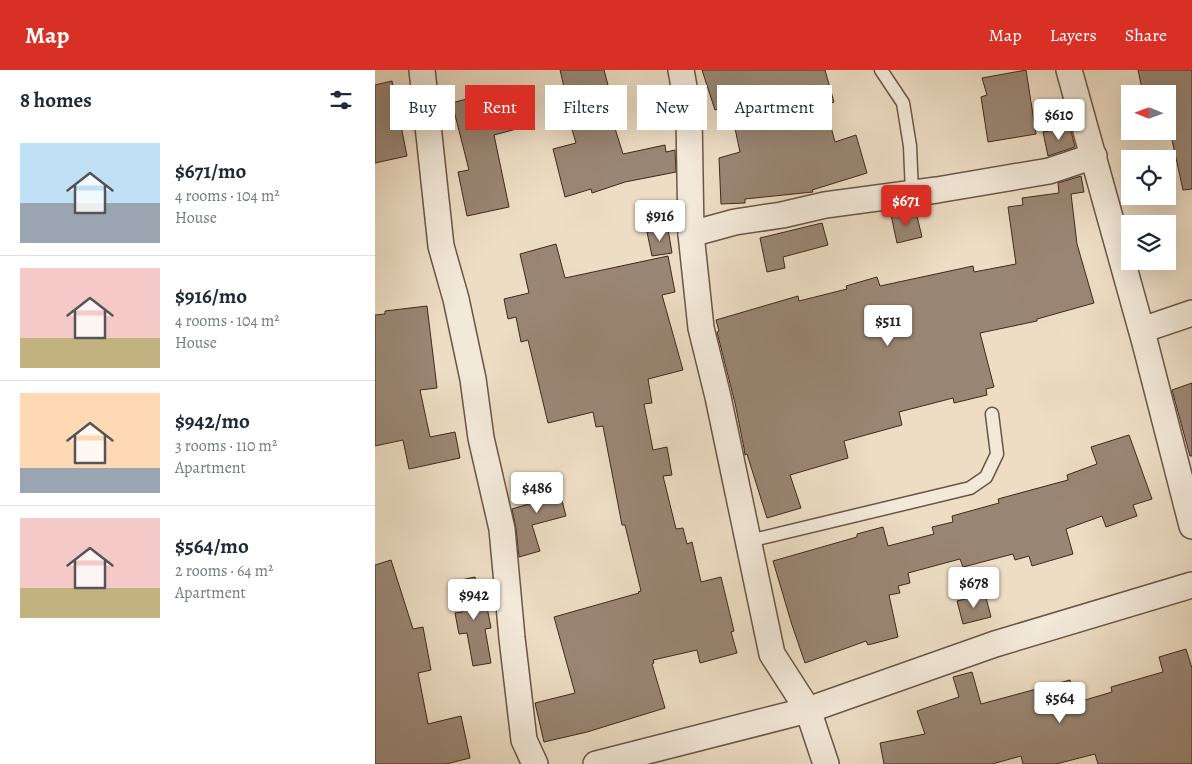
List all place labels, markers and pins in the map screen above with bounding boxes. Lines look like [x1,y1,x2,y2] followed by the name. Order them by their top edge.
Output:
[1029,98,1089,141] pin: $610
[876,184,936,227] pin: $671
[630,200,690,242] pin: $916
[858,304,918,347] pin: $511
[507,472,567,514] pin: $486
[944,566,1004,609] pin: $678
[444,578,504,621] pin: $942
[1030,682,1090,724] pin: $564

